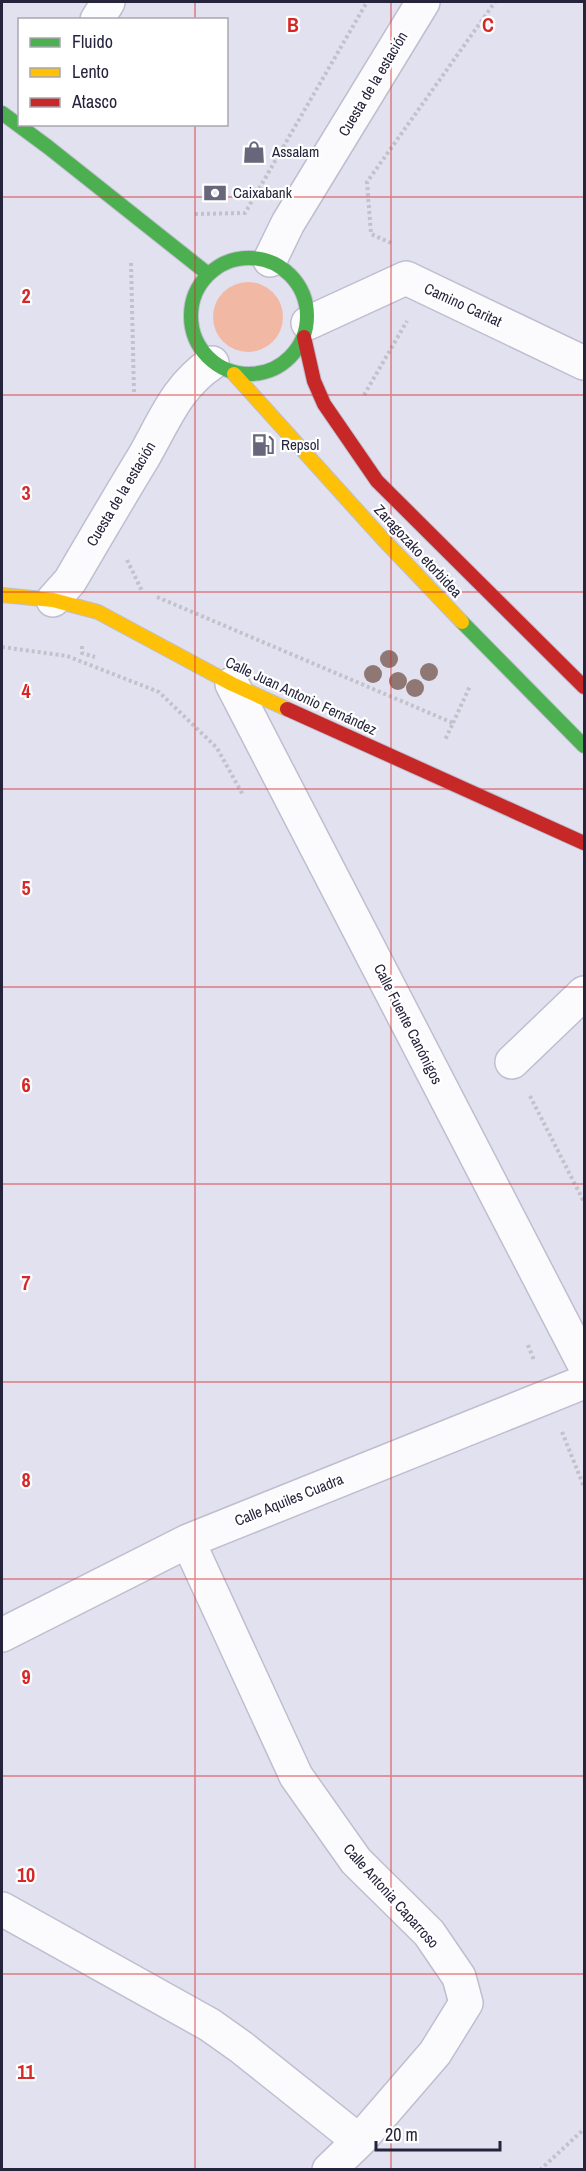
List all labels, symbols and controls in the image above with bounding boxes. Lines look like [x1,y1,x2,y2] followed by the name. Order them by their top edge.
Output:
[287,11,299,38] text: B
[482,11,494,38] text: C
[18,18,228,126] legend
[333,27,412,140] street label: Cuesta de la estación
[72,29,113,54] text: Fluido
[72,59,109,84] text: Lento
[71,89,117,114] text: Atasco
[241,139,267,165] shop icon: Assalam
[271,141,319,162] place label: Assalam
[202,180,228,206] bank icon: Caixabank
[233,182,293,203] place label: Caixabank
[421,277,506,332] street label: Camino Caritat
[21,282,31,309] text: 2
[250,432,276,458] fuel station icon: Repsol
[281,434,319,455] place label: Repsol
[81,437,160,550] street label: Cuesta de la estación
[21,479,31,506] text: 3
[370,499,467,602] street label: Zaragozako etorbidea
[222,651,380,740] street label: Calle Juan Antonio Fernández
[21,677,31,704] text: 4
[21,874,31,901] text: 5
[369,960,448,1088] street label: Calle Fuente Canónigos
[21,1071,31,1098] text: 6
[21,1269,31,1296] text: 7
[21,1466,31,1493] text: 8
[231,1468,346,1531] street label: Calle Aquiles Cuadra
[21,1663,31,1690] text: 9
[339,1839,444,1953] street label: Calle Antonia Caparroso
[17,1861,35,1888] text: 10
[17,2058,36,2085] text: 11
[376,2114,500,2152] scale bar
[385,2122,418,2147] text: 20 m

